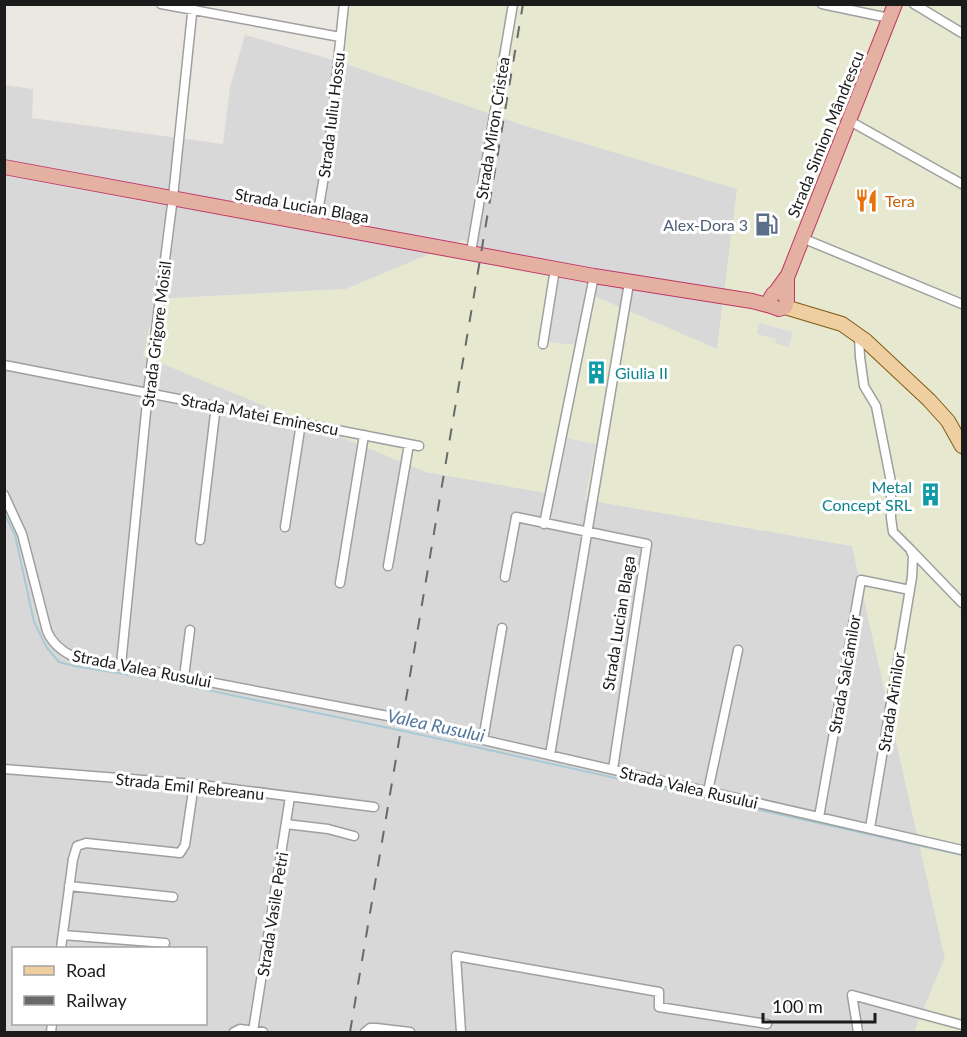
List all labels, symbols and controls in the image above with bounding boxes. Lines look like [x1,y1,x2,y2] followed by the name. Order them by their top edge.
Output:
[783,48,867,220] street label: Strada Simion Mândrescu
[314,51,348,179] street label: Strada Iuliu Hossu
[471,55,513,201] street label: Strada Miron Cristea
[233,184,371,226] street label: Strada Lucian Blaga
[854,187,880,213] restaurant icon: Tera
[885,191,915,210] place label: Tera
[753,211,779,237] fuel station icon: Alex-Dora 3
[663,215,748,234] place label: Alex-Dora 3
[138,260,174,408] street label: Strada Grigore Moisil
[584,359,610,385] building icon: Giulia II
[615,363,668,382] place label: Giulia II
[180,389,340,439] street label: Strada Matei Eminescu
[822,477,912,514] place label: Metal Concept SRL
[917,482,943,508] building icon: Metal Concept SRL
[598,554,638,692] street label: Strada Lucian Blaga
[824,613,864,735] street label: Strada Salcâmilor
[71,645,213,691] street label: Strada Valea Rusului
[874,651,908,753] street label: Strada Arinilor
[385,704,487,746] water label: Valea Rusului
[618,762,760,812] street label: Strada Valea Rusului
[115,769,265,803] street label: Strada Emil Rebreanu
[253,850,291,978] street label: Strada Vasile Petri
[12,947,207,1025] legend
[66,959,106,981] text: Road
[763,986,876,1024] scale bar
[66,989,127,1011] text: Railway
[772,995,823,1017] text: 100 m

